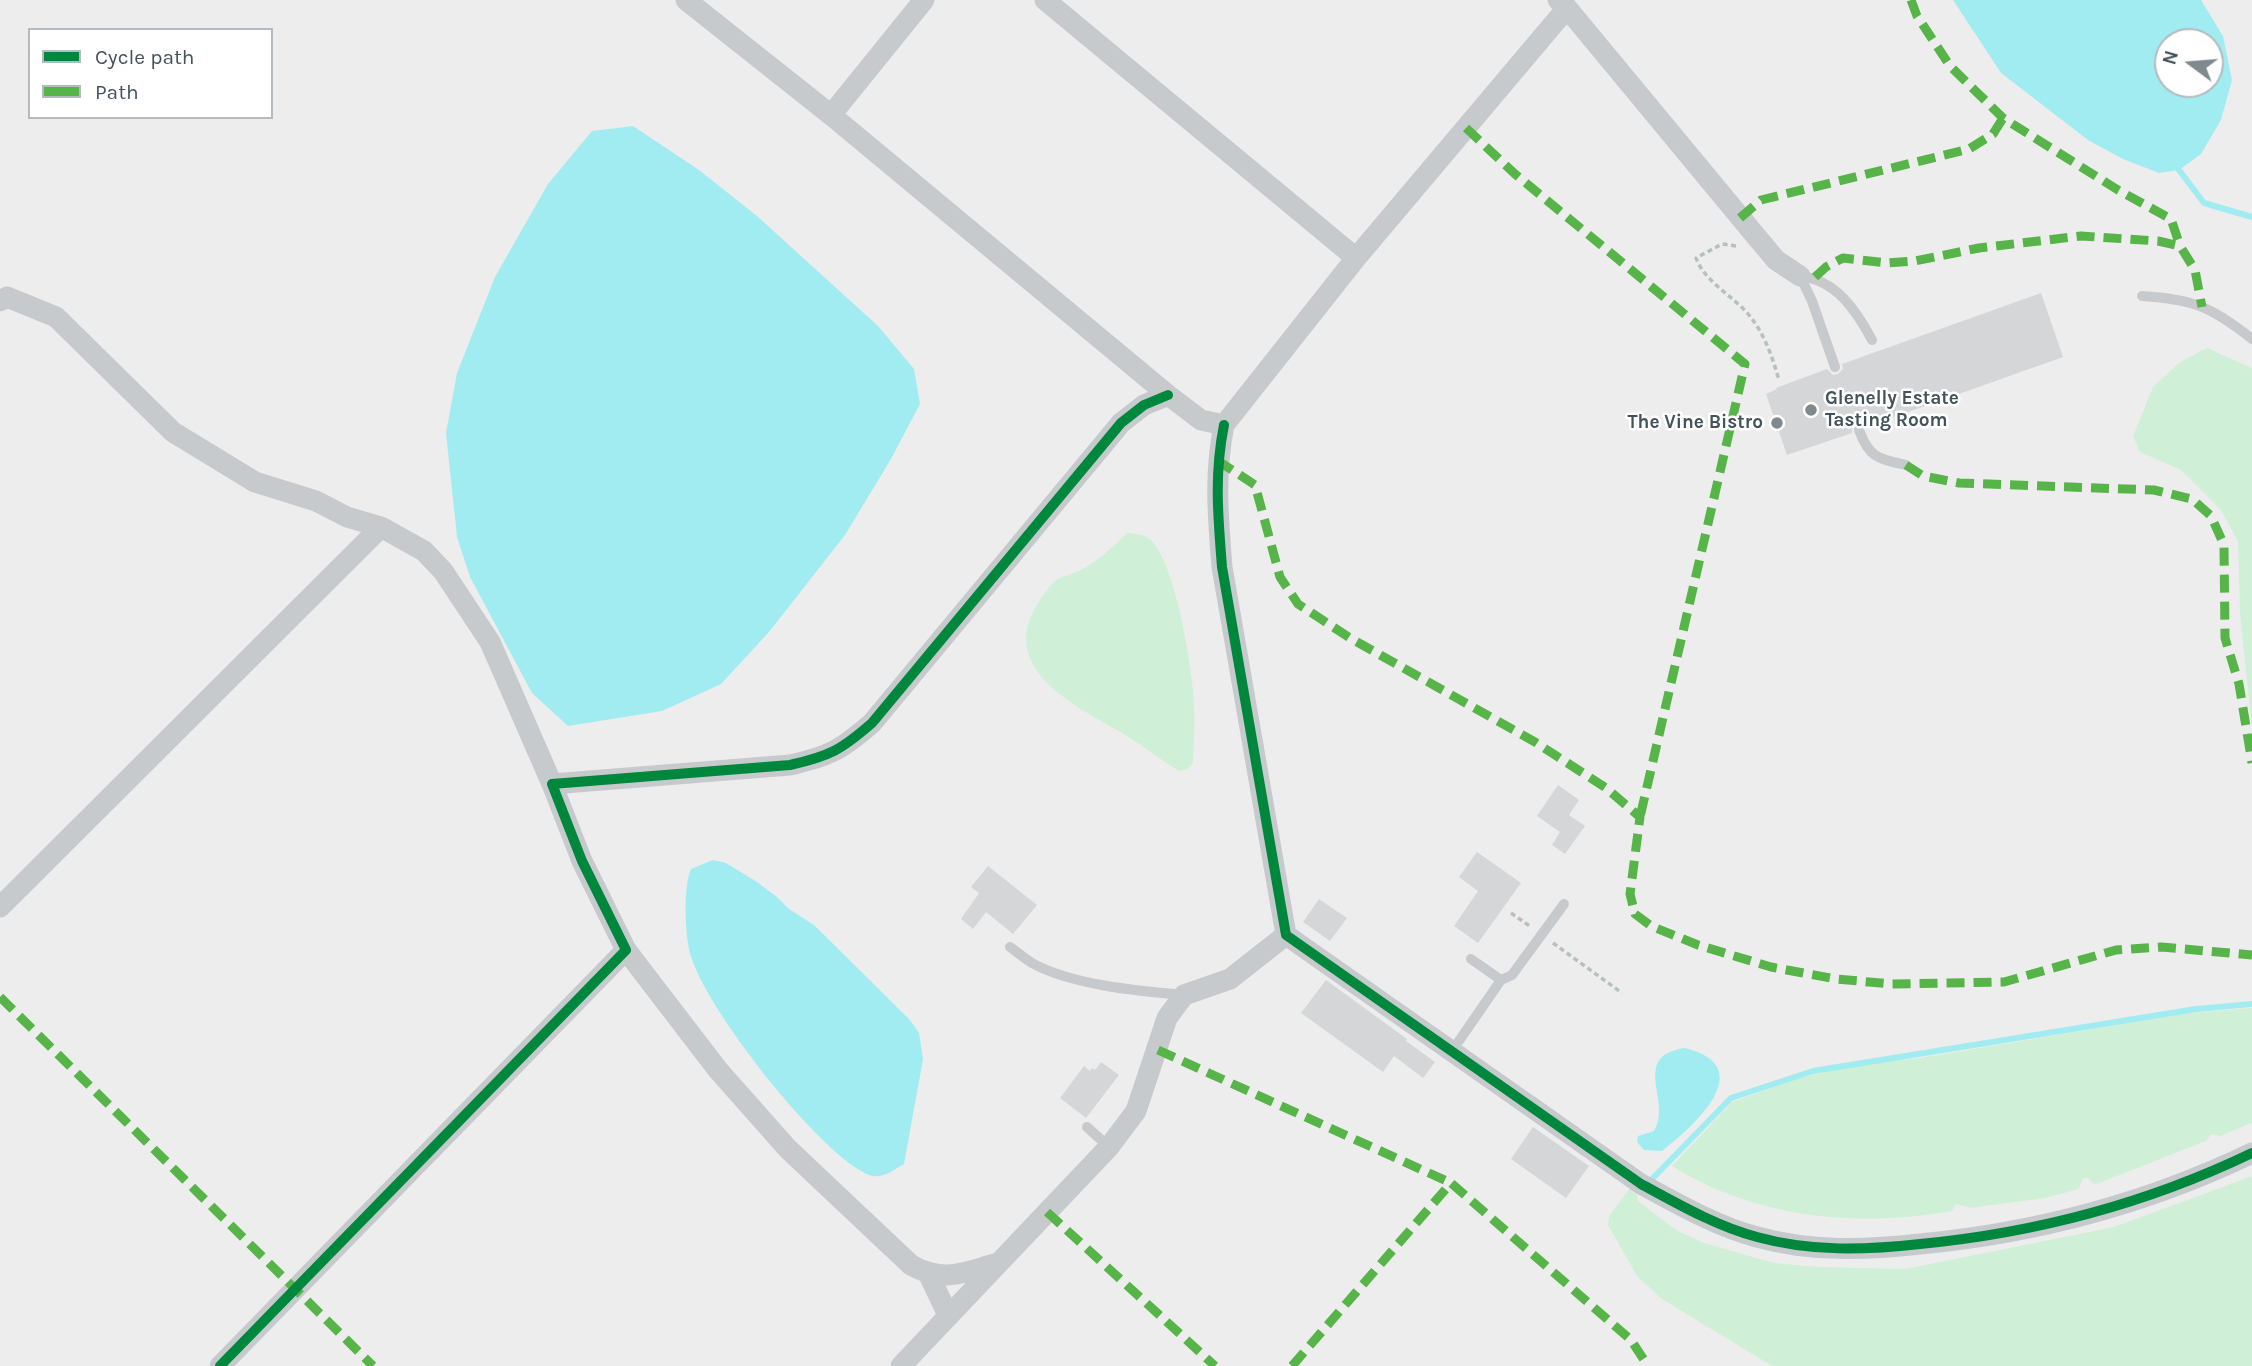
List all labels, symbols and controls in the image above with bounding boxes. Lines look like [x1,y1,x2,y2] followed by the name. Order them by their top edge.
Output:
[28,28,273,119] legend
[2154,28,2224,98] north arrow
[95,45,195,69] text: Cycle path
[2158,48,2183,67] text: N
[95,80,139,104] text: Path
[1825,388,1959,432] place label: Glenelly Estate Tasting Room
[1803,402,1819,418] marker: Glenelly Estate Tasting Room
[1628,412,1763,434] place label: The Vine Bistro
[1769,415,1785,431] marker: The Vine Bistro

